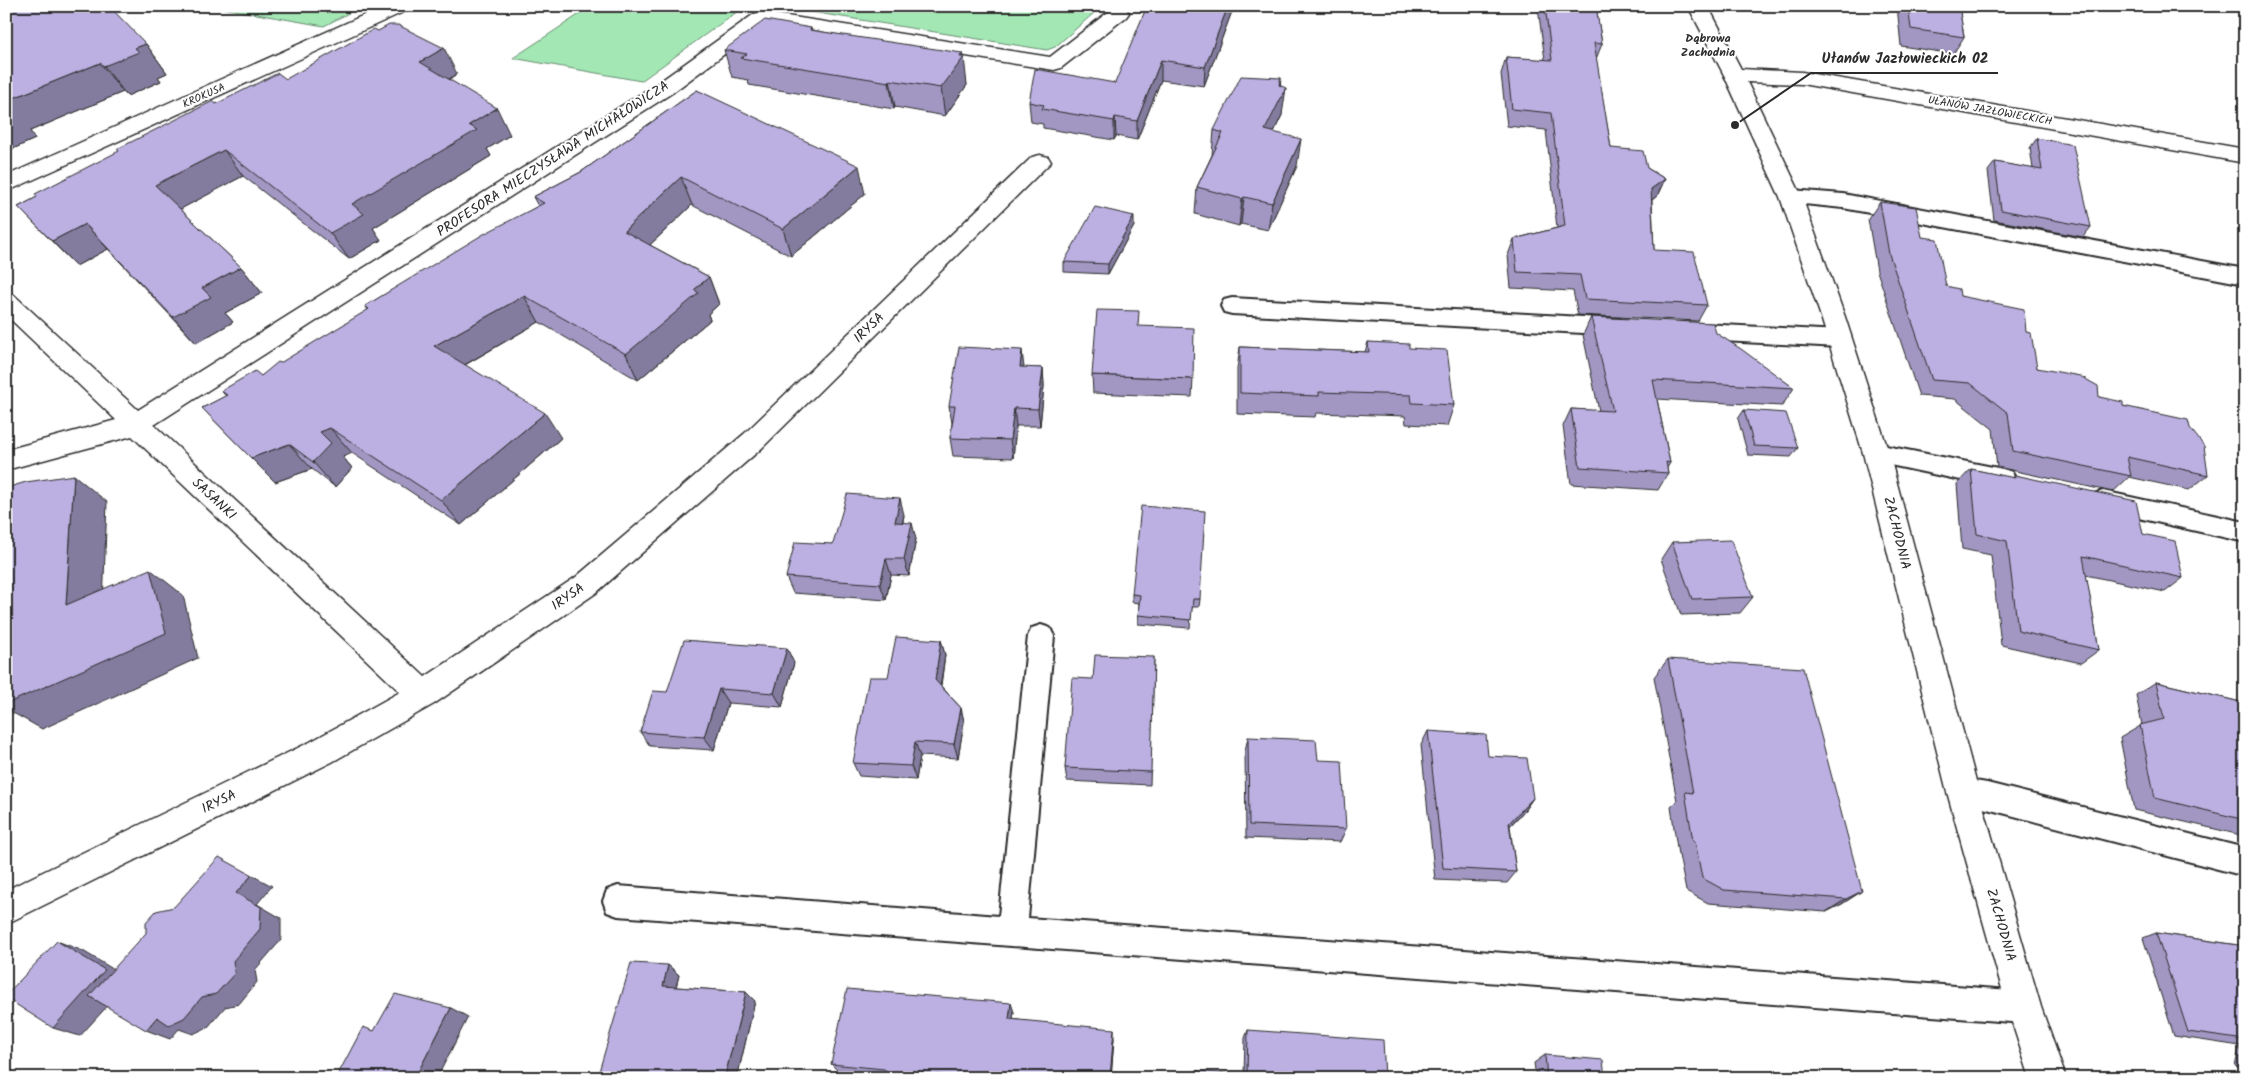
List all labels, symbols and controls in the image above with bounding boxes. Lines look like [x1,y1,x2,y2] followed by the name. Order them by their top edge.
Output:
[1681,29,1735,62] district label: Dąbrowa Zachodnia
[1811,43,1998,73] callout: Ułanów Jazłowieckich 02
[1821,47,1989,71] text: Ułanów Jazłowieckich 02
[432,75,674,243] street label: PROFESORA MIECZYSŁAWA MICHAŁOWICZA
[180,78,229,113] street label: KROKUSA
[1926,91,2054,131] street label: UŁANÓW JAZŁOWIECKICH
[848,307,890,349] street label: IRYSA
[187,473,241,525] street label: SASANKI
[1877,494,1917,572] street label: ZACHODNIA
[547,578,589,616] street label: IRYSA
[198,784,240,820] street label: IRYSA
[1980,886,2022,964] street label: ZACHODNIA

